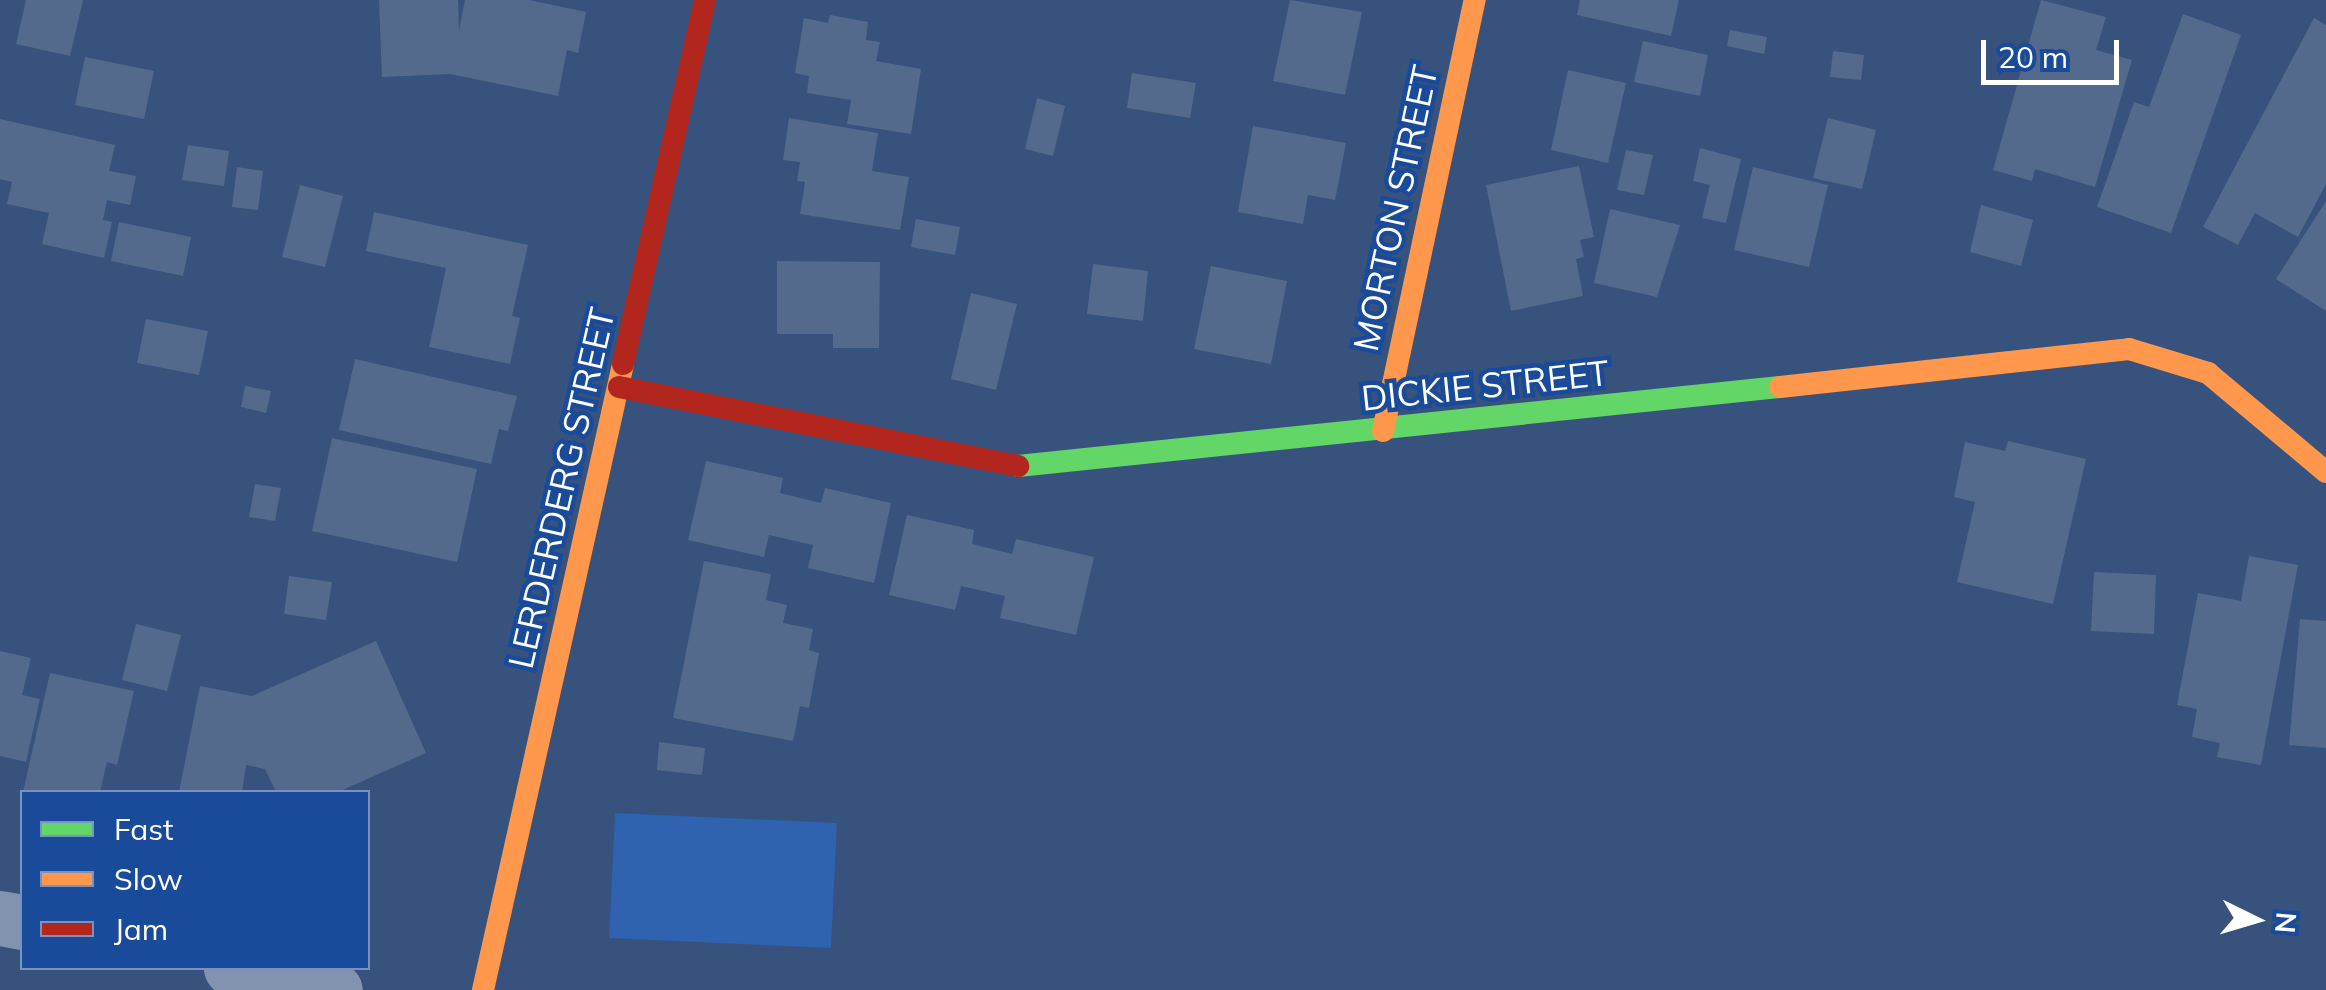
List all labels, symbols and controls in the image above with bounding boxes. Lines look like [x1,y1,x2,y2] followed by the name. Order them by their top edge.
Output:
[1986,20,2124,82] scale bar
[1998,38,2068,76] text: 20 m
[1344,61,1446,355] street label: MORTON STREET
[499,304,623,672] street label: LERDERDERG STREET
[1359,351,1611,419] street label: DICKIE STREET
[20,790,370,970] legend
[114,810,174,848] text: Fast
[114,860,183,898] text: Slow
[2206,870,2306,970] north arrow
[114,910,168,948] text: Jam
[2268,911,2305,935] text: N

